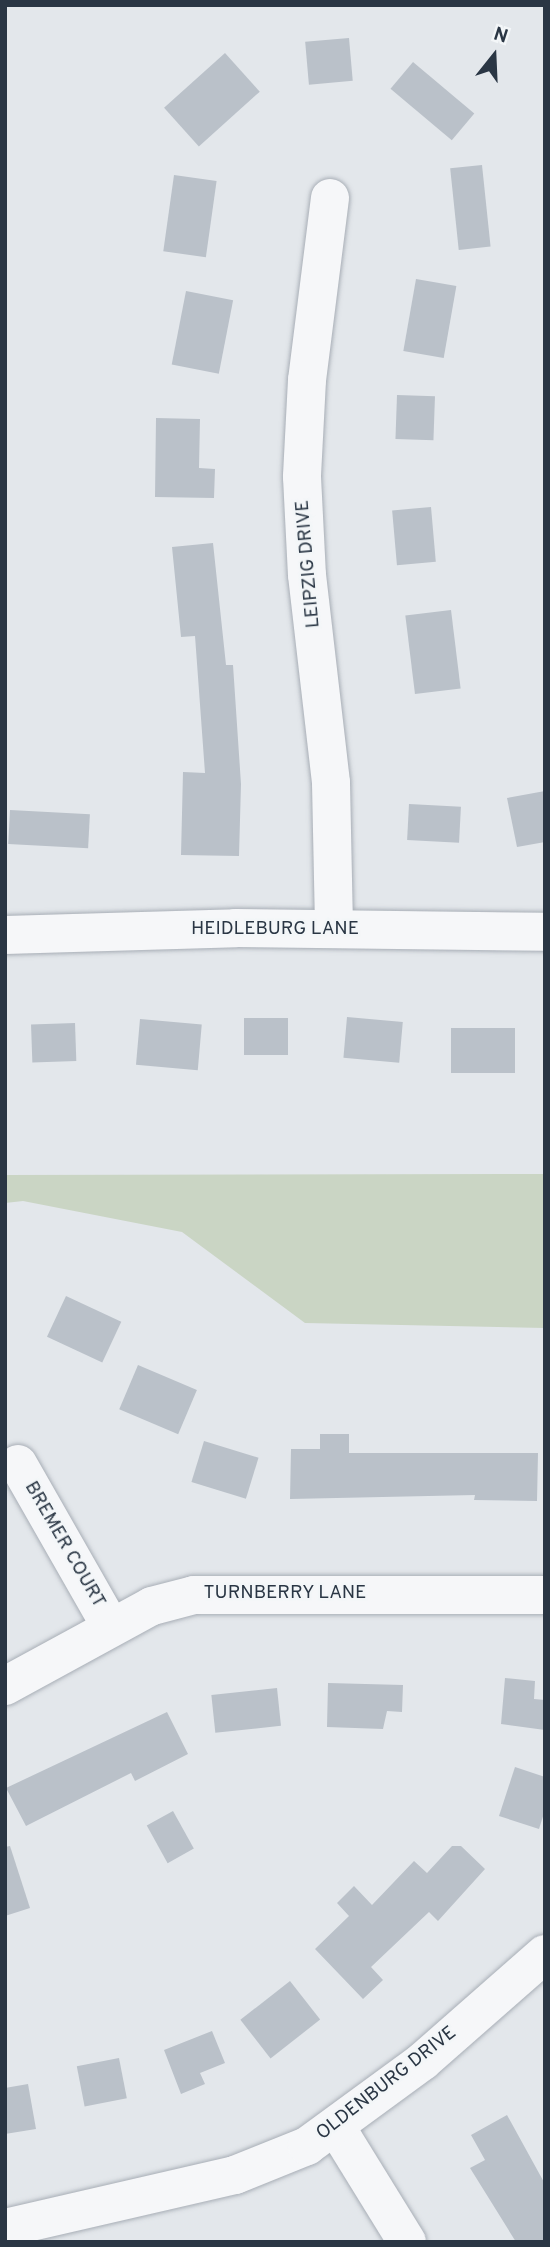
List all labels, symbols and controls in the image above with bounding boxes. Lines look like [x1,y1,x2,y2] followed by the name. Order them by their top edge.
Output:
[459,21,529,91] north arrow
[490,23,511,50] text: N
[292,499,326,629] street label: LEIPZIG DRIVE
[191,919,359,941] street label: HEIDLEBURG LANE
[19,1478,109,1612] street label: BREMER COURT
[203,1583,367,1605] street label: TURNBERRY LANE
[312,2022,462,2146] street label: OLDENBURG DRIVE

